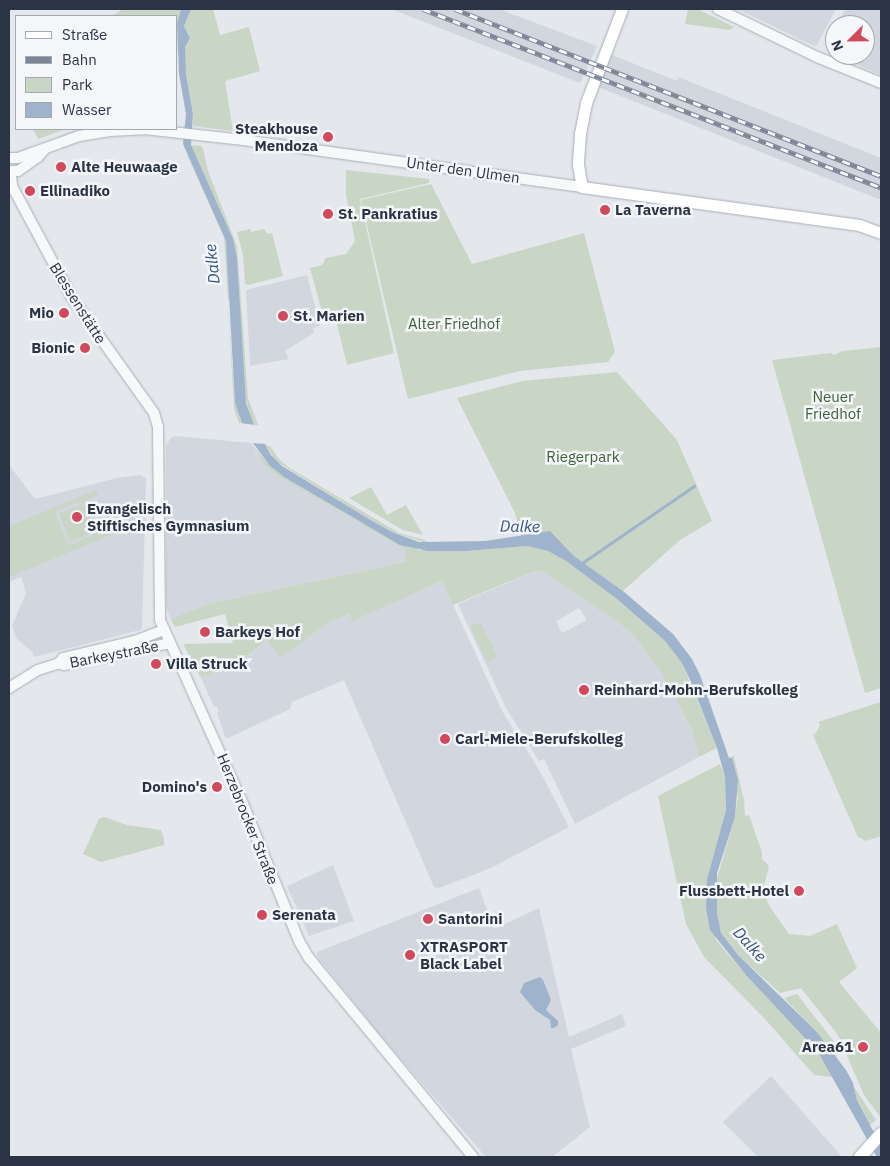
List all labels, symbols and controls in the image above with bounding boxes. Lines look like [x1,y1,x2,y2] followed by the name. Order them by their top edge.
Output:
[15,15,178,130] legend
[825,15,875,65] north arrow
[62,25,107,44] text: Straße
[827,37,847,54] text: N
[62,50,97,69] text: Bahn
[62,75,92,94] text: Park
[62,100,112,119] text: Wasser
[235,119,318,154] place label: Steakhouse Mendoza
[322,131,334,143] marker: Steakhouse Mendoza
[405,153,521,187] street label: Unter den Ulmen
[71,158,178,176] place label: Alte Heuwaage
[55,161,67,173] marker: Alte Heuwaage
[40,182,110,200] place label: Ellinadiko
[24,185,36,197] marker: Ellinadiko
[615,201,691,219] place label: La Taverna
[599,204,611,216] marker: La Taverna
[338,205,438,223] place label: St. Pankratius
[322,208,334,220] marker: St. Pankratius
[200,243,224,285] water label: Dalke
[46,259,110,347] street label: Blessenstätte
[29,304,54,322] place label: Mio
[58,307,70,319] marker: Mio
[293,307,365,325] place label: St. Marien
[277,310,289,322] marker: St. Marien
[408,315,500,333] park label: Alter Friedhof
[31,339,75,357] place label: Bionic
[79,342,91,354] marker: Bionic
[805,387,861,422] park label: Neuer Friedhof
[546,448,620,466] park label: Riegerpark
[87,499,249,534] place label: Evangelisch Stiftisches Gymnasium
[71,511,83,523] marker: Evangelisch Stiftisches Gymnasium
[500,516,540,536] water label: Dalke
[215,623,300,641] place label: Barkeys Hof
[199,626,211,638] marker: Barkeys Hof
[68,637,160,671] street label: Barkeystraße
[166,655,248,673] place label: Villa Struck
[150,658,162,670] marker: Villa Struck
[594,681,798,699] place label: Reinhard-Mohn-Berufskolleg
[578,684,590,696] marker: Reinhard-Mohn-Berufskolleg
[455,730,623,748] place label: Carl-Miele-Berufskolleg
[439,733,451,745] marker: Carl-Miele-Berufskolleg
[213,751,283,887] street label: Herzebrocker Straße
[142,778,207,796] place label: Domino's
[211,781,223,793] marker: Domino's
[679,882,789,900] place label: Flussbett-Hotel
[793,885,805,897] marker: Flussbett-Hotel
[272,906,336,924] place label: Serenata
[256,909,268,921] marker: Serenata
[438,910,503,928] place label: Santorini
[422,913,434,925] marker: Santorini
[729,923,771,965] water label: Dalke
[420,937,508,972] place label: XTRASPORT Black Label
[404,949,416,961] marker: XTRASPORT Black Label
[802,1038,853,1056] place label: Area61
[857,1041,869,1053] marker: Area61

